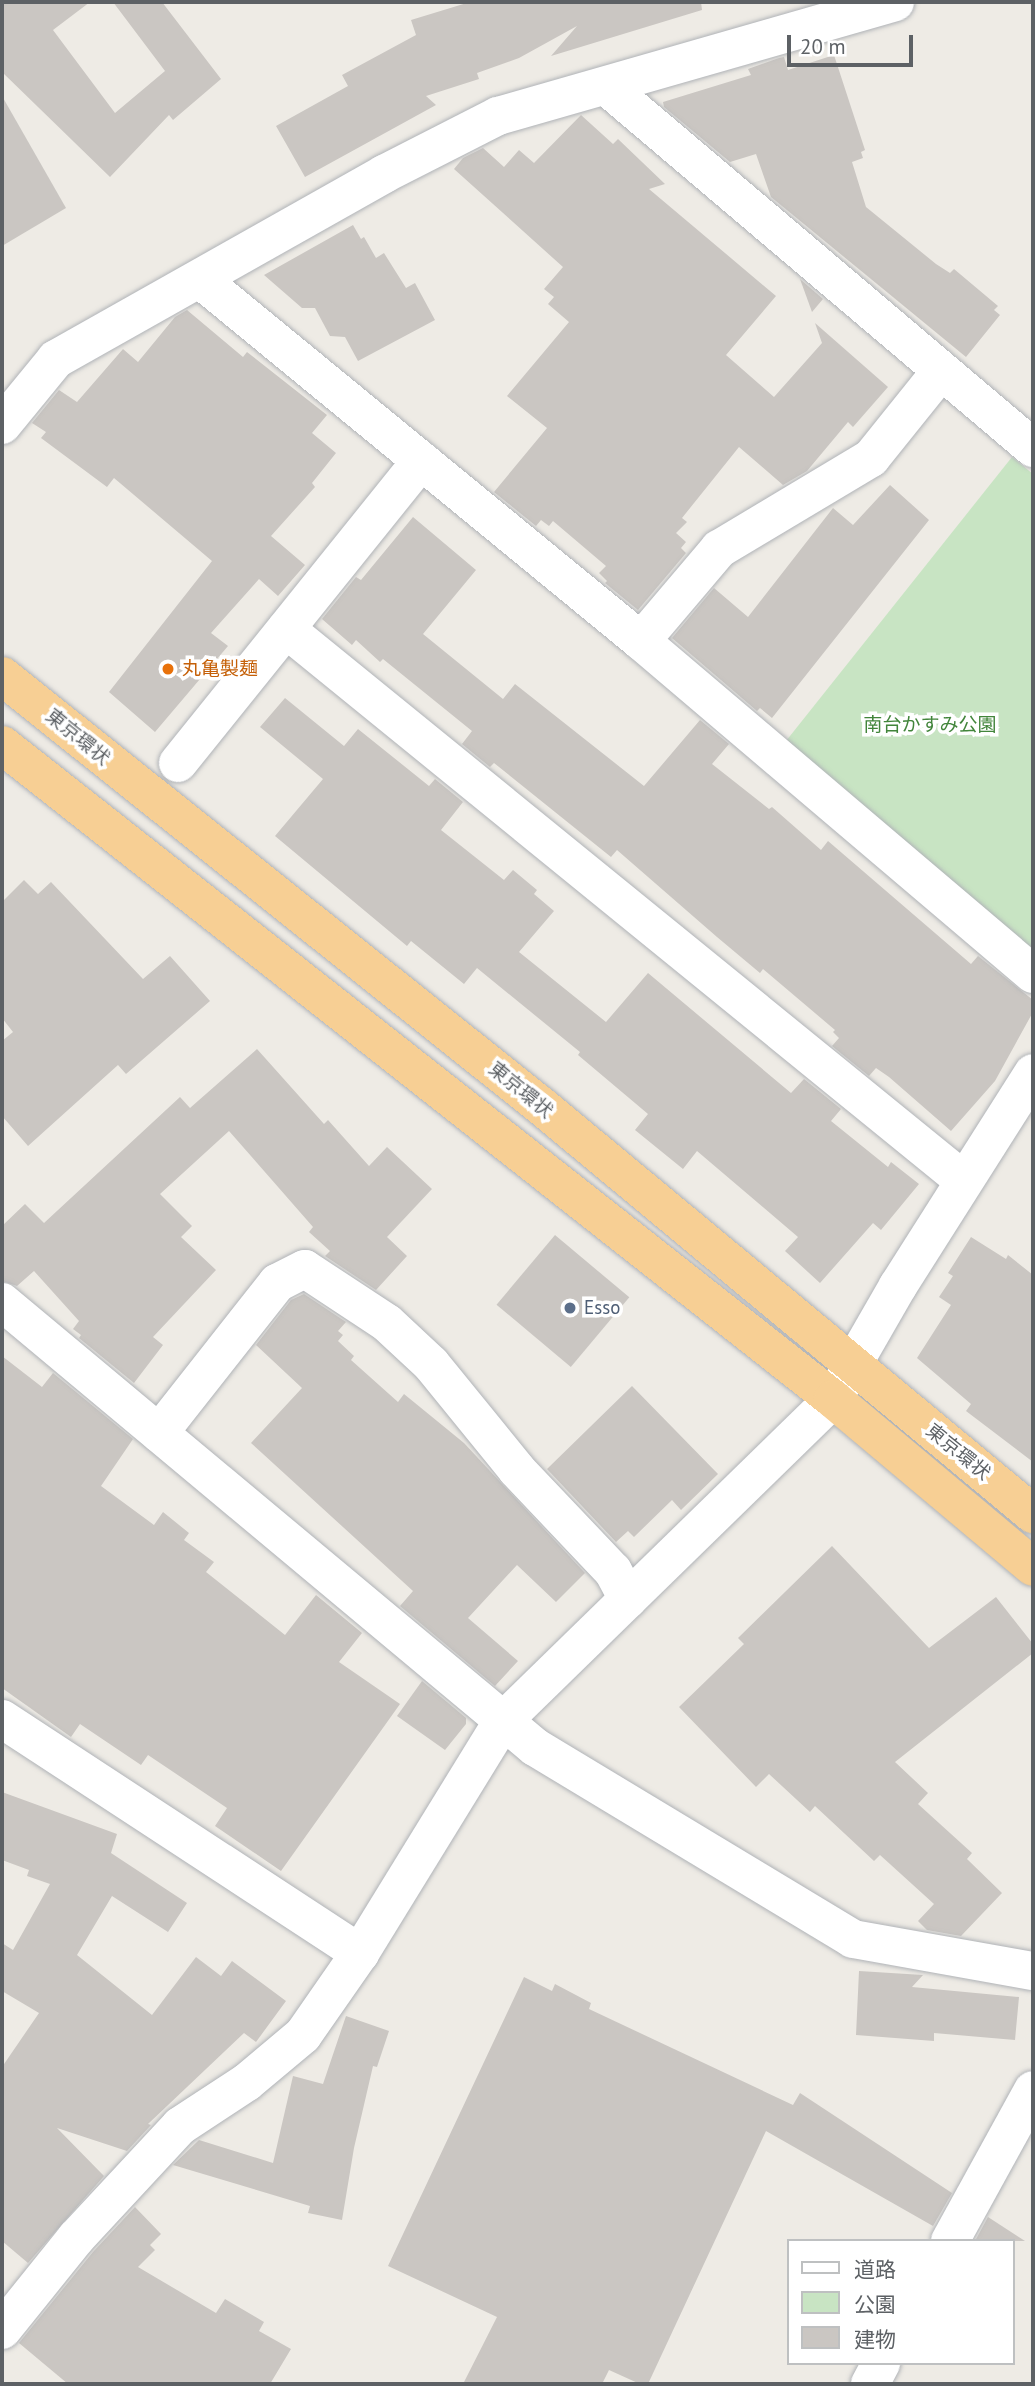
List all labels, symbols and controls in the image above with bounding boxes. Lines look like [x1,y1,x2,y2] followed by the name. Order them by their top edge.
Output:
[790,21,916,65] scale bar
[800,33,846,60] text: 20 m
[182,658,258,680] place label: 丸亀製麺
[160,661,176,677] marker: 丸亀製麺
[41,704,115,770] street label: 東京環状
[864,714,996,736] park label: 南台かすみ公園
[484,1057,558,1123] street label: 東京環状
[584,1297,620,1319] place label: Esso
[562,1300,578,1316] marker: Esso
[921,1419,995,1485] street label: 東京環状
[786,2239,1014,2365] legend
[854,2256,896,2283] text: 道路
[854,2291,896,2318] text: 公園
[854,2326,896,2353] text: 建物

